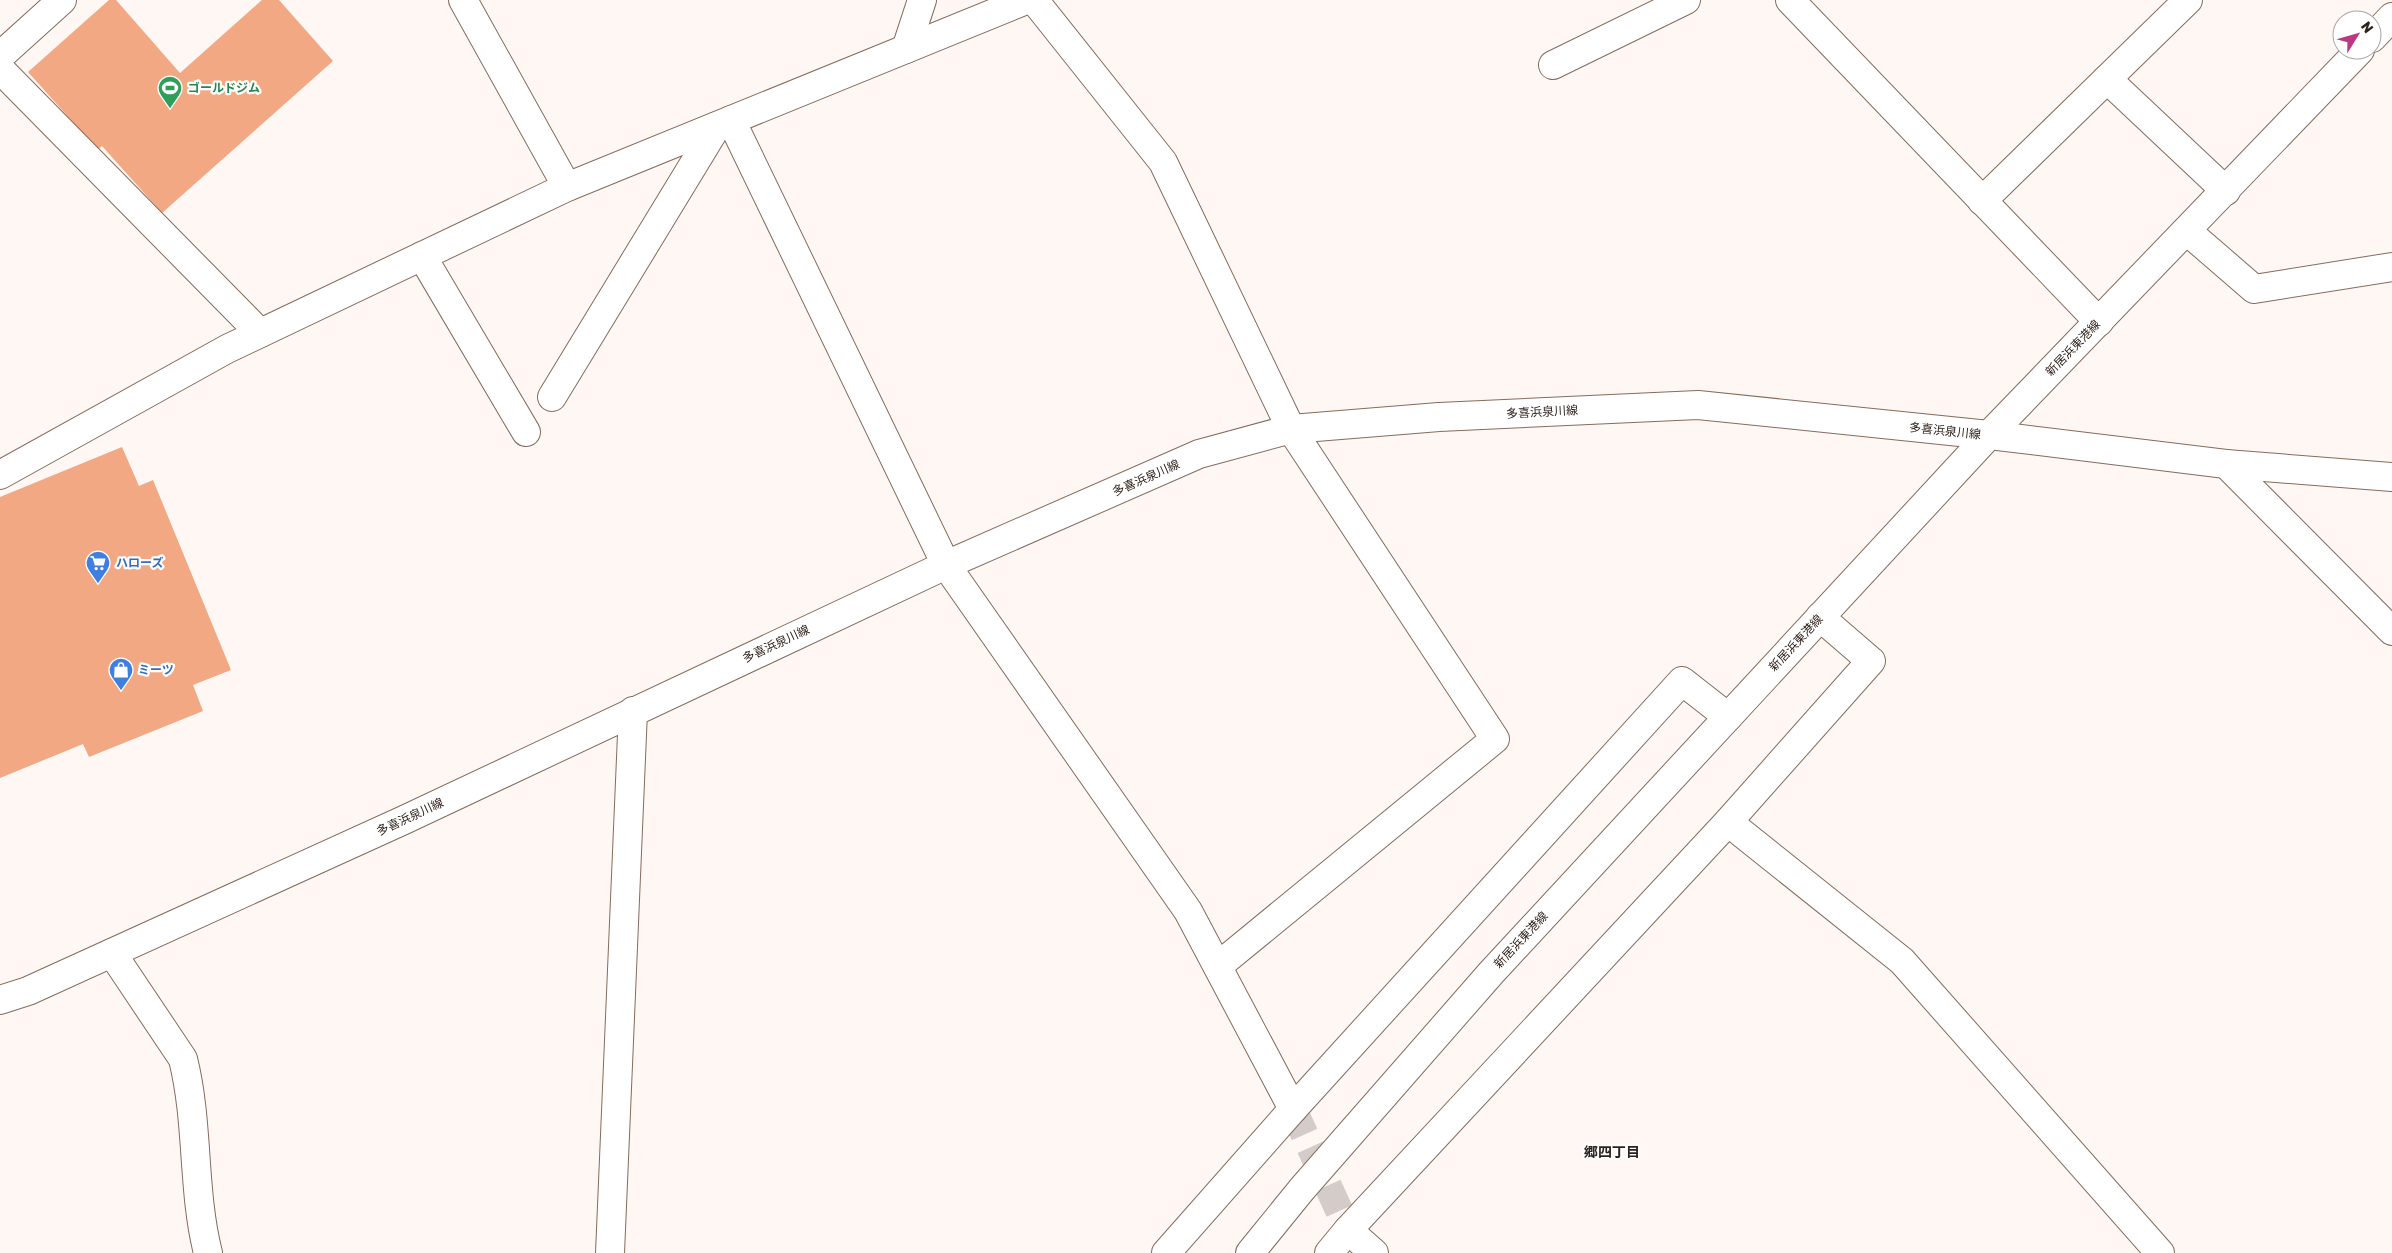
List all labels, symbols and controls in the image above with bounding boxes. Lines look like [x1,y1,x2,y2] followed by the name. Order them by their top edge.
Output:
[2332,10,2382,60] north arrow
[2357,18,2377,37] text: N
[157,75,183,109] sports icon: ゴールドジム
[188,81,260,95] place label: ゴールドジム
[2043,317,2103,379] street label: 新居浜東港線
[1506,403,1578,421] street label: 多喜浜泉川線
[1908,420,1982,442] street label: 多喜浜泉川線
[1110,457,1182,499] street label: 多喜浜泉川線
[85,550,111,584] supermarket icon: ハローズ
[116,556,163,570] place label: ハローズ
[1766,612,1826,674] street label: 新居浜東港線
[740,622,812,666] street label: 多喜浜泉川線
[108,657,134,691] shop icon: ミーツ
[138,663,174,677] place label: ミーツ
[374,795,446,839] street label: 多喜浜泉川線
[1491,909,1551,971] street label: 新居浜東港線
[1584,1144,1640,1161] district label: 郷四丁目

